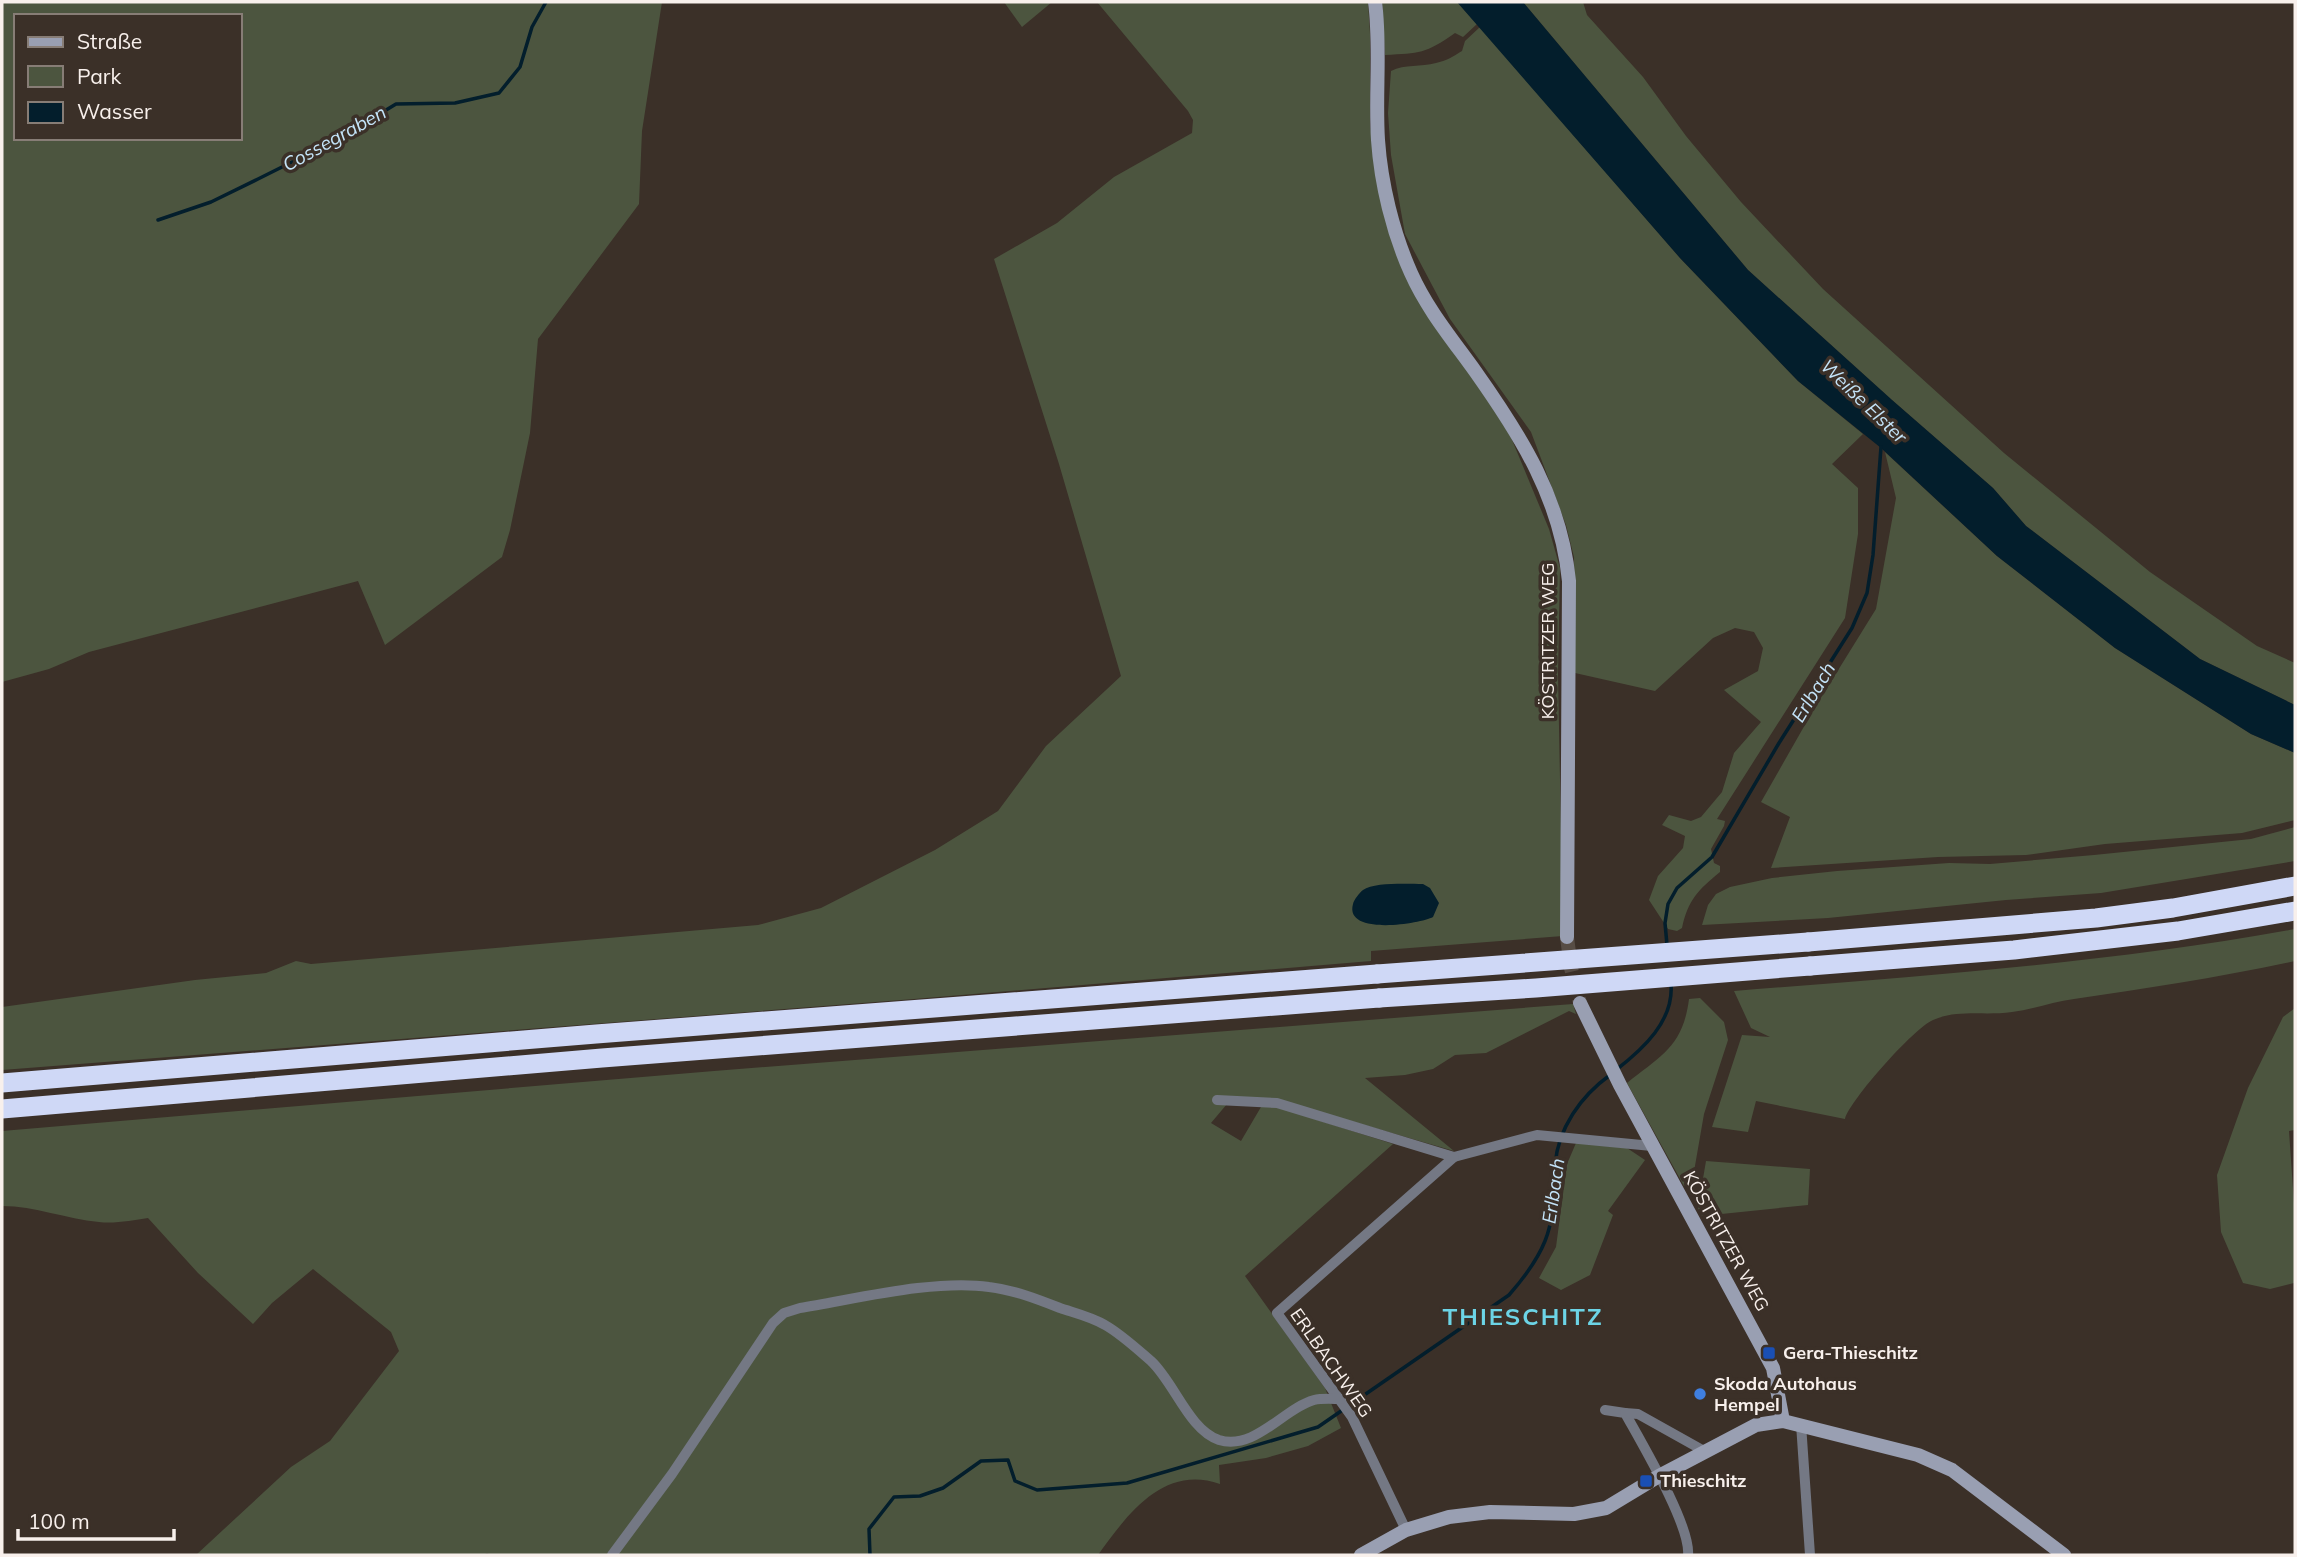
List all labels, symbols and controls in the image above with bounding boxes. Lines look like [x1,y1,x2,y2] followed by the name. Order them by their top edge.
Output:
[14,14,242,140] legend
[77,28,142,54] text: Straße
[77,63,121,89] text: Park
[77,98,152,124] text: Wasser
[278,100,390,176] water label: Cossegraben
[1816,354,1913,449] water label: Weiße Elster
[1536,563,1559,719] street label: KÖSTRITZER WEG
[1786,658,1840,726] water label: Erlbach
[1537,1157,1569,1225] water label: Erlbach
[1678,1167,1774,1315] street label: KÖSTRITZER WEG
[1443,1301,1603,1331] district label: THIESCHITZ
[1285,1304,1377,1422] street label: ERLBACHWEG
[1783,1341,1918,1364] place label: Gera-Thieschitz
[1761,1345,1777,1361] marker: Gera-Thieschitz
[1714,1372,1857,1416] place label: Skoda Autohaus Hempel
[1692,1386,1708,1402] marker: Skoda Autohaus Hempel
[1660,1469,1747,1492] place label: Thieschitz
[1638,1473,1654,1489] marker: Thieschitz
[18,1498,173,1542] scale bar
[28,1508,90,1534] text: 100 m

